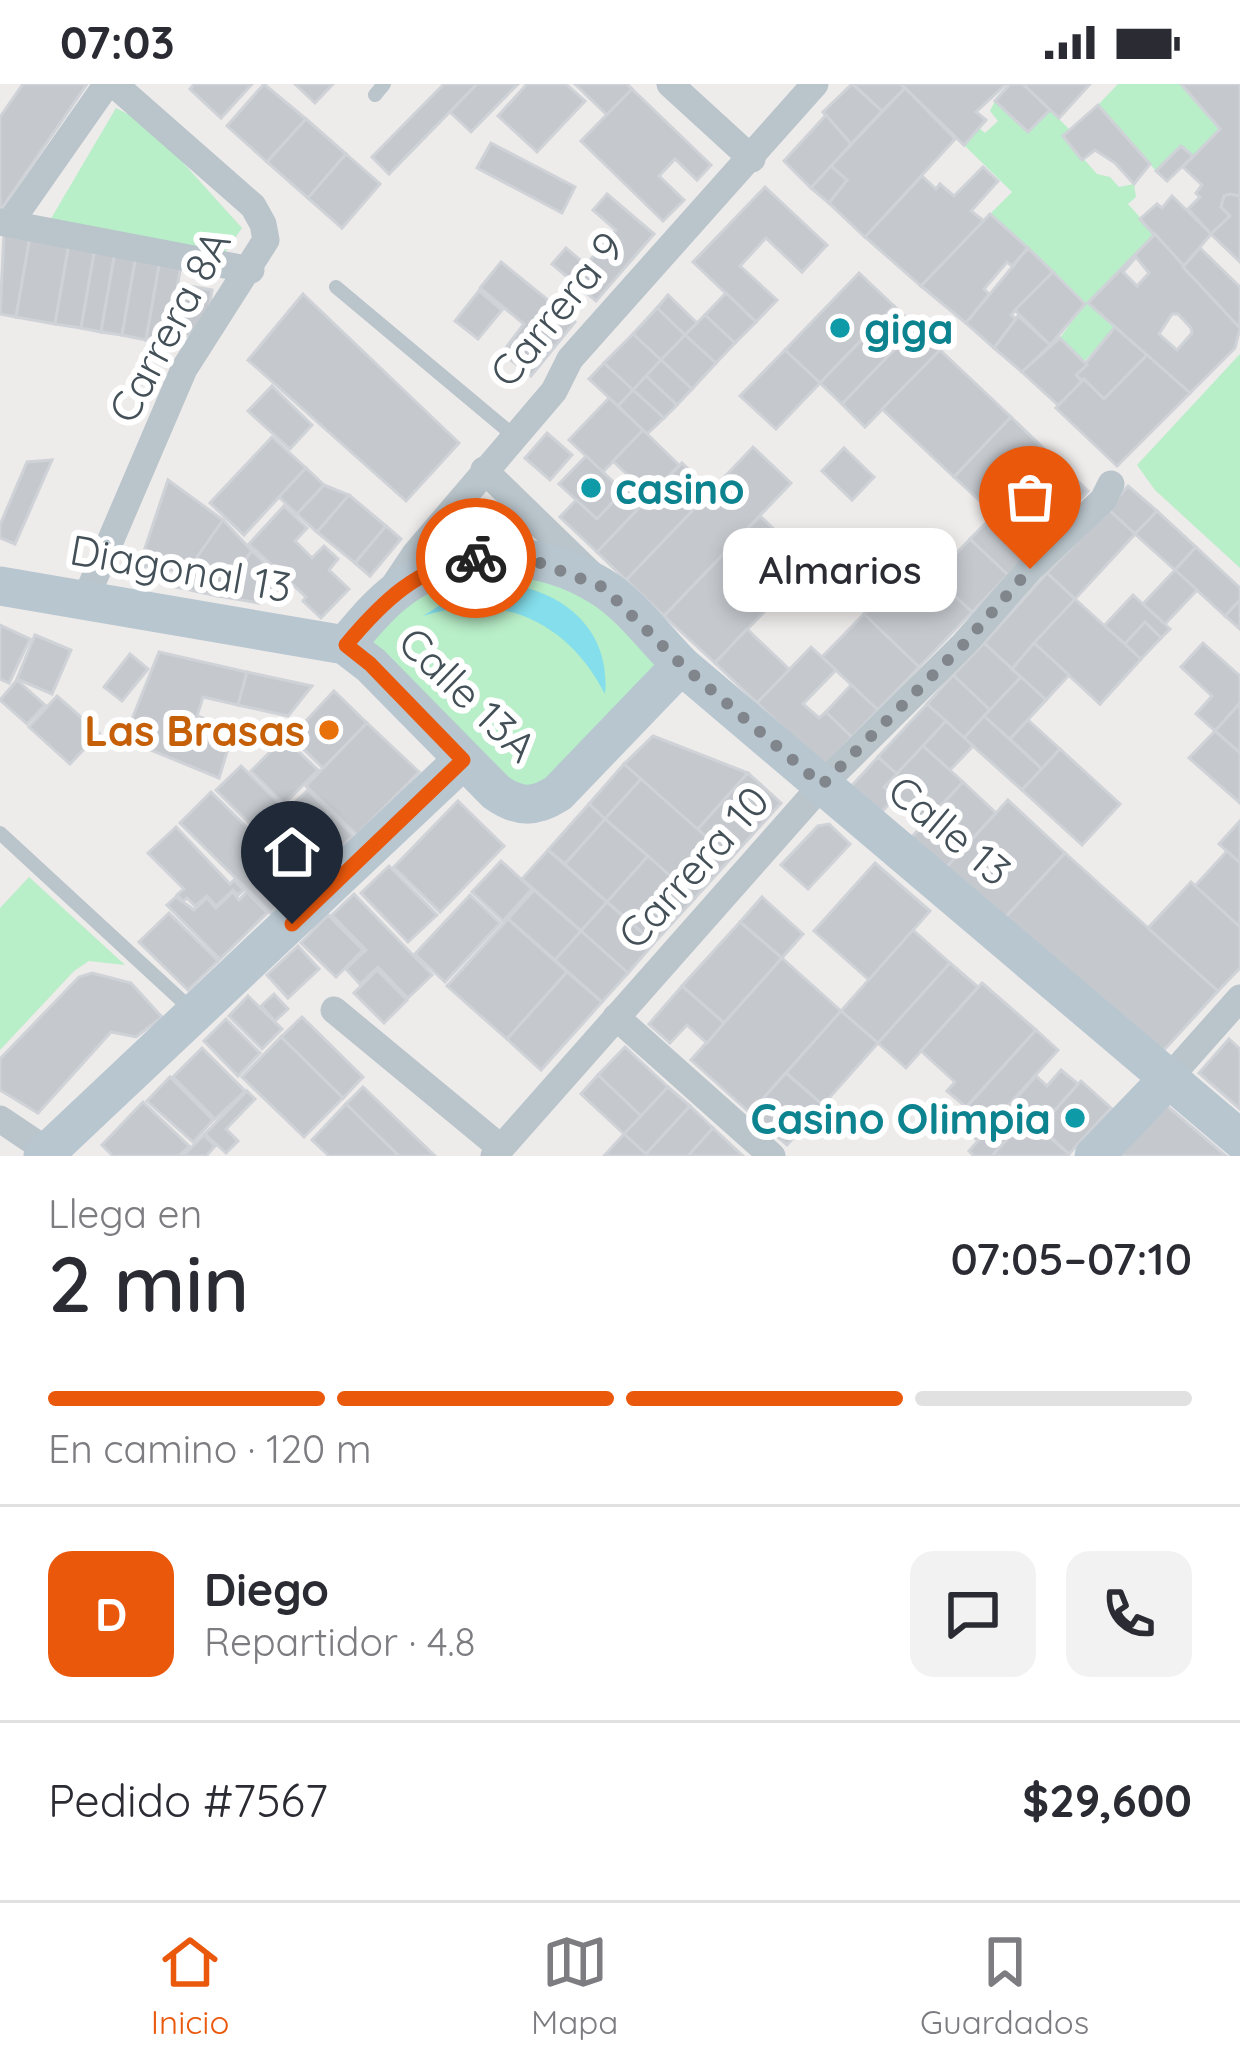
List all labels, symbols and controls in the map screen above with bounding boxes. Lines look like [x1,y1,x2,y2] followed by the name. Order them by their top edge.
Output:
[60,14,175,70] text: 07:03
[96,221,242,431] street label: Carrera 8A
[477,221,635,397] street label: Carrera 9
[864,302,954,355] place label: giga
[827,315,853,341] marker: giga
[979,446,1081,569] pin
[615,462,745,515] place label: casino
[997,464,1063,530] icon: bag
[578,475,604,501] marker: casino
[416,498,536,618] courier
[66,522,296,614] street label: Diagonal 13
[443,525,509,591] icon: bike
[724,527,958,611] callout: Almarios
[758,545,922,594] text: Almarios
[388,615,548,773] street label: Calle 13A
[84,704,305,757] place label: Las Brasas
[316,717,342,743] marker: Las Brasas
[878,763,1022,897] street label: Calle 13
[606,775,780,959] street label: Carrera 10
[241,801,343,924] pin
[259,819,325,885] icon: home
[751,1092,1051,1145] place label: Casino Olimpia
[1062,1105,1088,1131] marker: Casino Olimpia
[48,1189,202,1238] text: Llega en
[950,1230,1192,1286] text: 07:05–07:10
[48,1234,249,1332] text: 2 min
[48,1424,372,1473] text: En camino · 120 m
[910,1551,1036,1677] button: chat
[1066,1551,1192,1677] button: phone
[204,1561,329,1617] text: Diego
[95,1586,127,1642] text: D
[204,1617,476,1666] text: Repartidor · 4.8
[48,1772,328,1828] text: Pedido #7567
[1022,1772,1192,1828] text: $29,600
[151,1929,229,2042] tab: Inicio
[531,1929,618,2042] tab: Mapa
[920,1929,1089,2042] tab: Guardados

